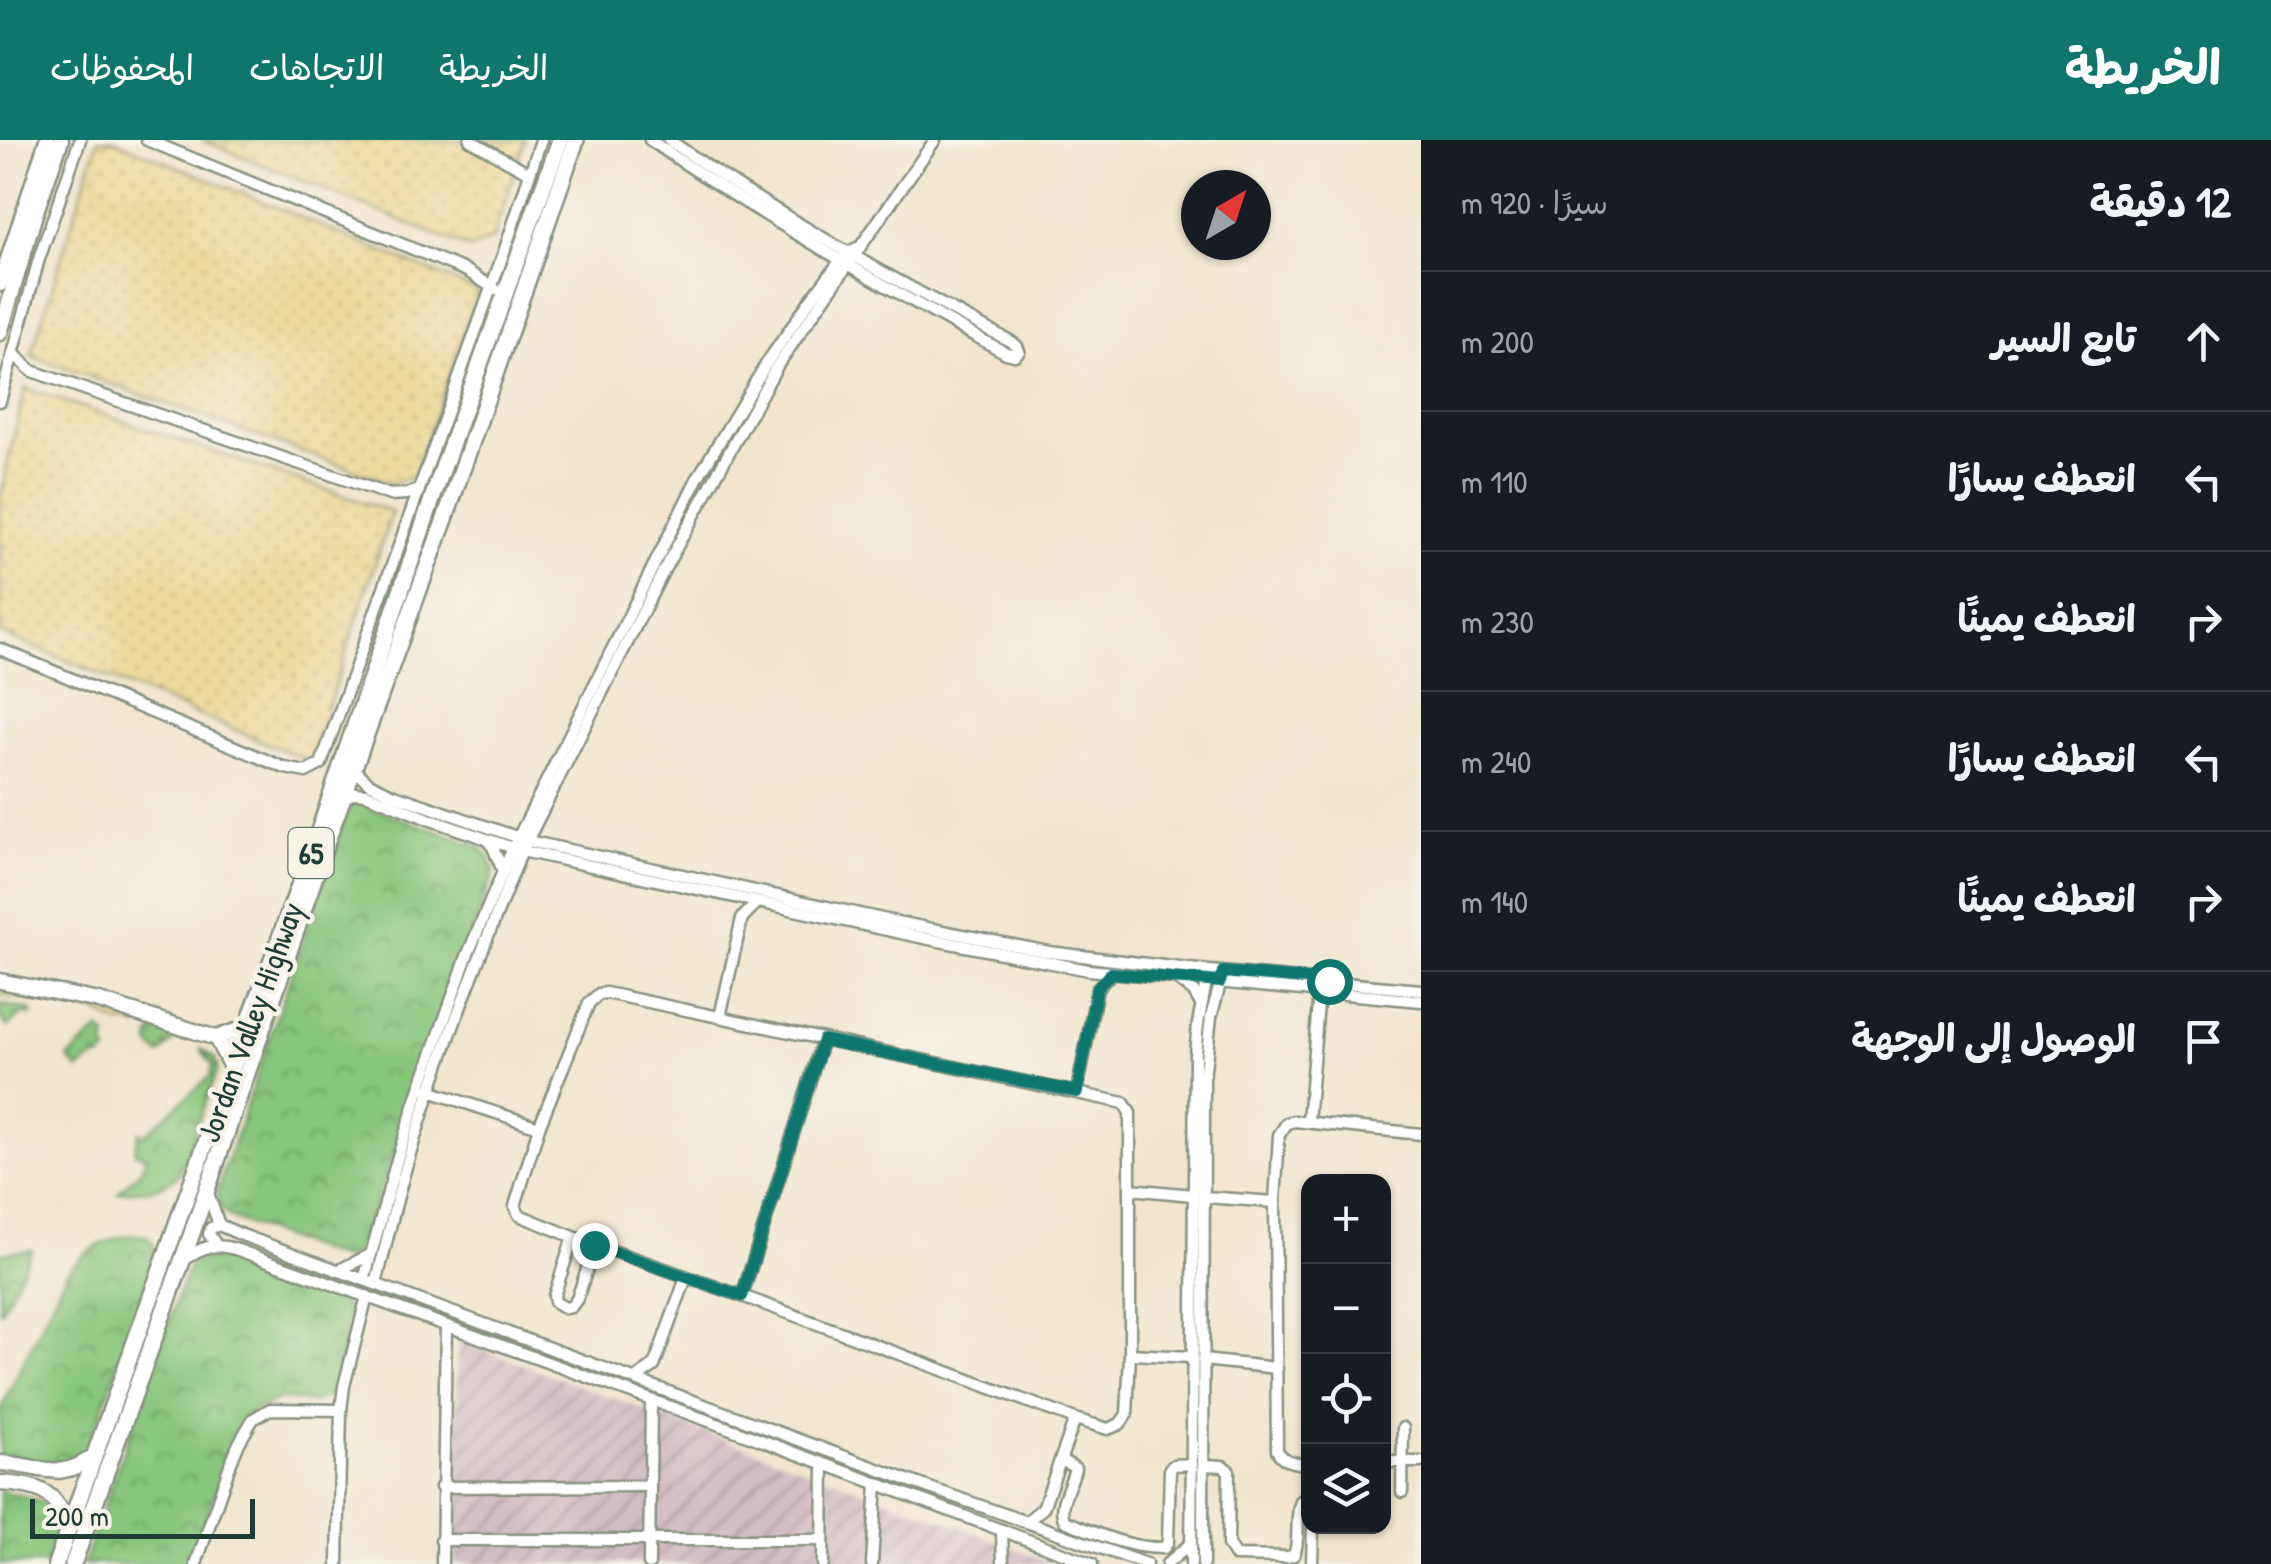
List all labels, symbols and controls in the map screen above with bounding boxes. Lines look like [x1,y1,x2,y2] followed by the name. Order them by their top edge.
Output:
[2065,34,2221,99] text: الخريطة
[50,44,194,91] text: المحفوظات
[249,44,384,91] text: الاتجاهات
[439,44,548,91] text: الخريطة
[1181,170,1271,260] north arrow
[2090,173,2231,230] text: 12 دقيقة
[1461,181,1608,224] text: سيرًا · 920 m
[1992,312,2136,364] text: تابع السير
[2176,314,2231,369] icon: ahead
[1461,320,1534,363] text: 200 m
[1948,452,2136,504] text: انعطف يسارًا
[2176,454,2231,509] icon: left
[1461,460,1528,503] text: 110 m
[1958,592,2136,644] text: انعطف يمينًا
[2176,594,2231,649] icon: right
[1461,600,1534,643] text: 230 m
[1948,732,2136,784] text: انعطف يسارًا
[2176,734,2231,789] icon: left
[1461,740,1531,783] text: 240 m
[288,828,334,878] road number: 65
[1958,872,2136,924] text: انعطف يمينًا
[2176,874,2231,929] icon: right
[1461,880,1528,923] text: 140 m
[187,896,313,1148] street label: Jordan Valley Highway
[1307,959,1353,1005] route start
[1851,1012,2136,1064] text: الوصول إلى الوجهة
[2176,1014,2231,1069] icon: arrive
[1301,1174,1391,1534] map controls
[1301,1174,1391,1264] button: +
[572,1223,618,1269] route end
[1301,1264,1391,1354] button: −
[1301,1354,1391,1444] button: locate
[1301,1444,1391,1534] button: layers
[30,1494,255,1538] scale bar
[45,1497,109,1535] text: 200 m

